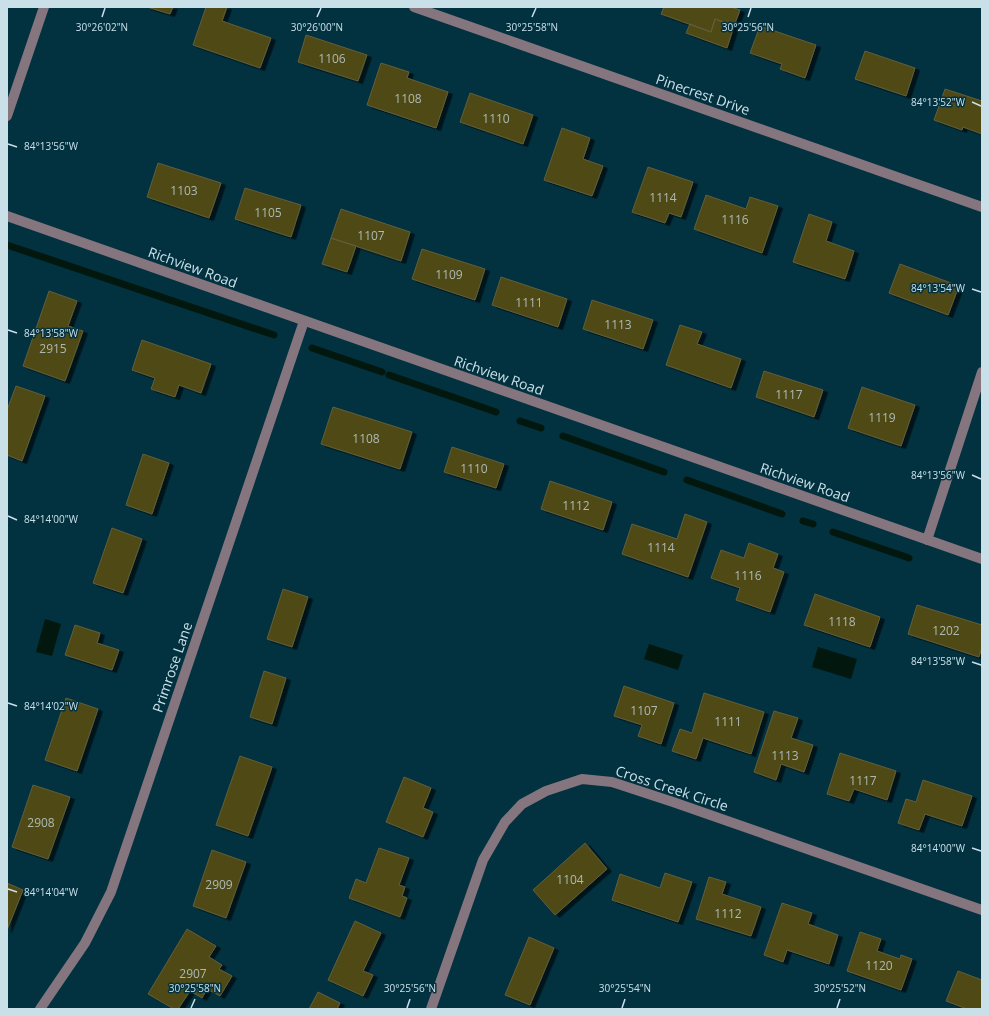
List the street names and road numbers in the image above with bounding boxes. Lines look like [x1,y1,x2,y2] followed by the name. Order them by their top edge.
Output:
[653,69,753,119] street label: Pinecrest Drive
[146,242,240,292] street label: Richview Road
[452,351,546,399] street label: Richview Road
[758,458,852,506] street label: Richview Road
[148,619,196,715] street label: Primrose Lane
[613,761,731,815] street label: Cross Creek Circle

